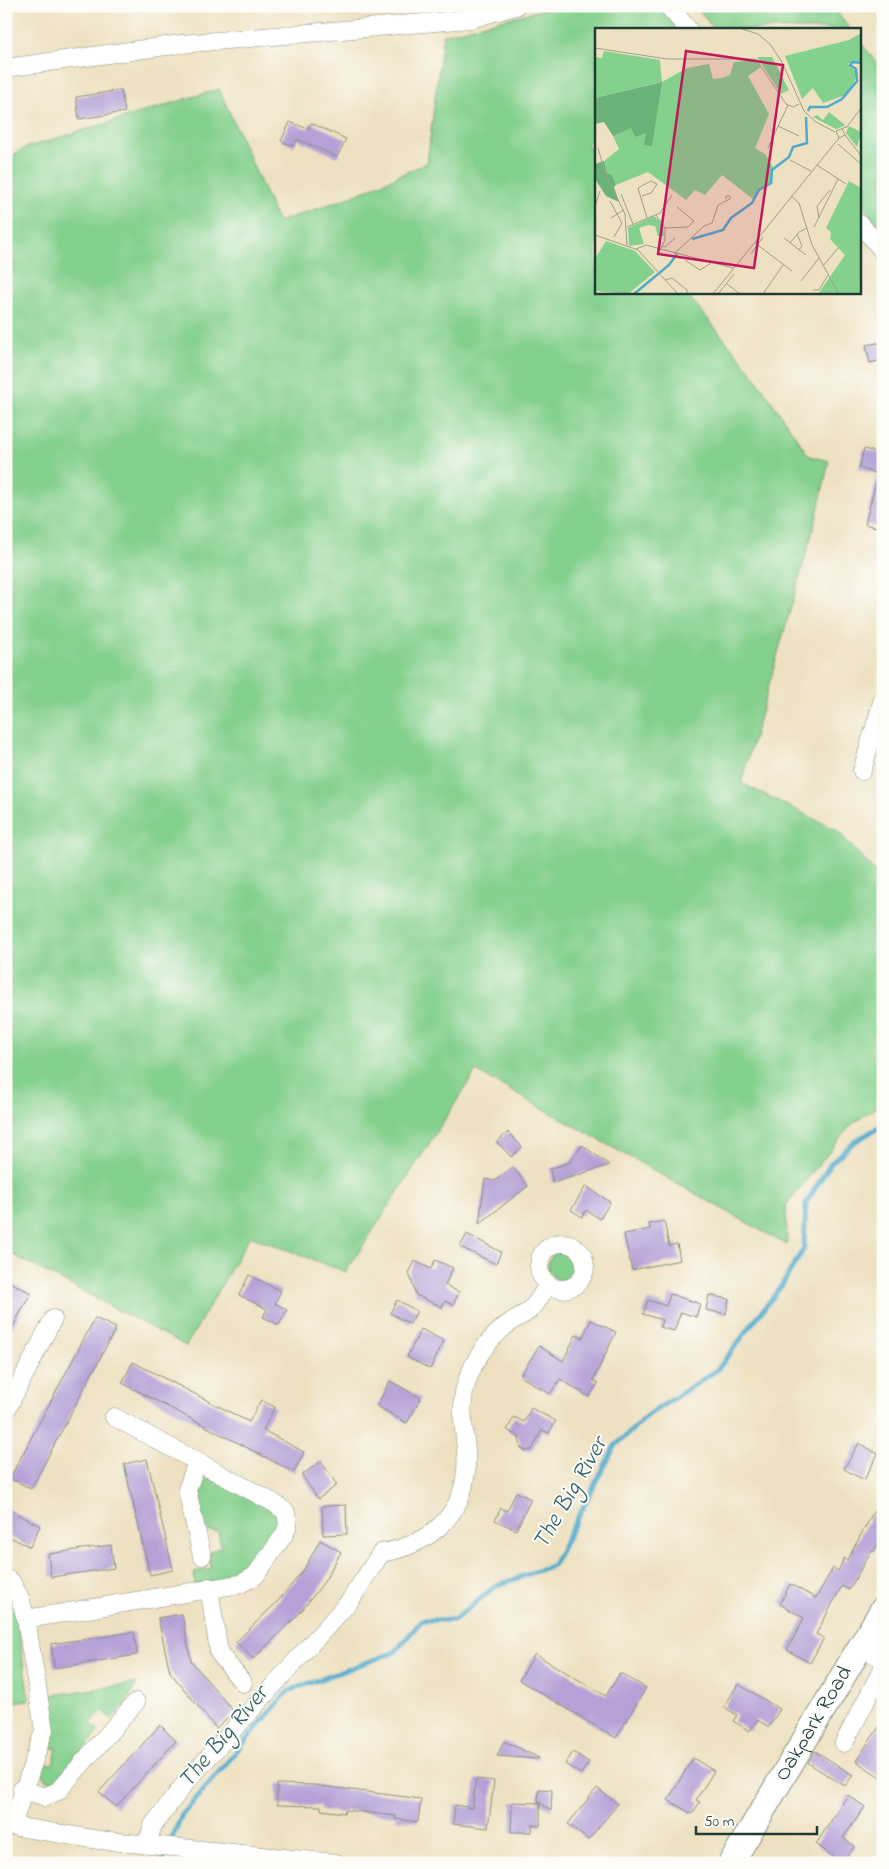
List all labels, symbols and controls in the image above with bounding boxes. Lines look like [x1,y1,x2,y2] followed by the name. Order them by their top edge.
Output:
[595,28,862,294] inset map
[525,1429,619,1557] water label: The Big River
[767,1660,861,1788] street label: Oakpark Road
[170,1677,279,1797] water label: The Big River
[696,1804,818,1836] scale bar
[704,1811,735,1833] text: 50 m

